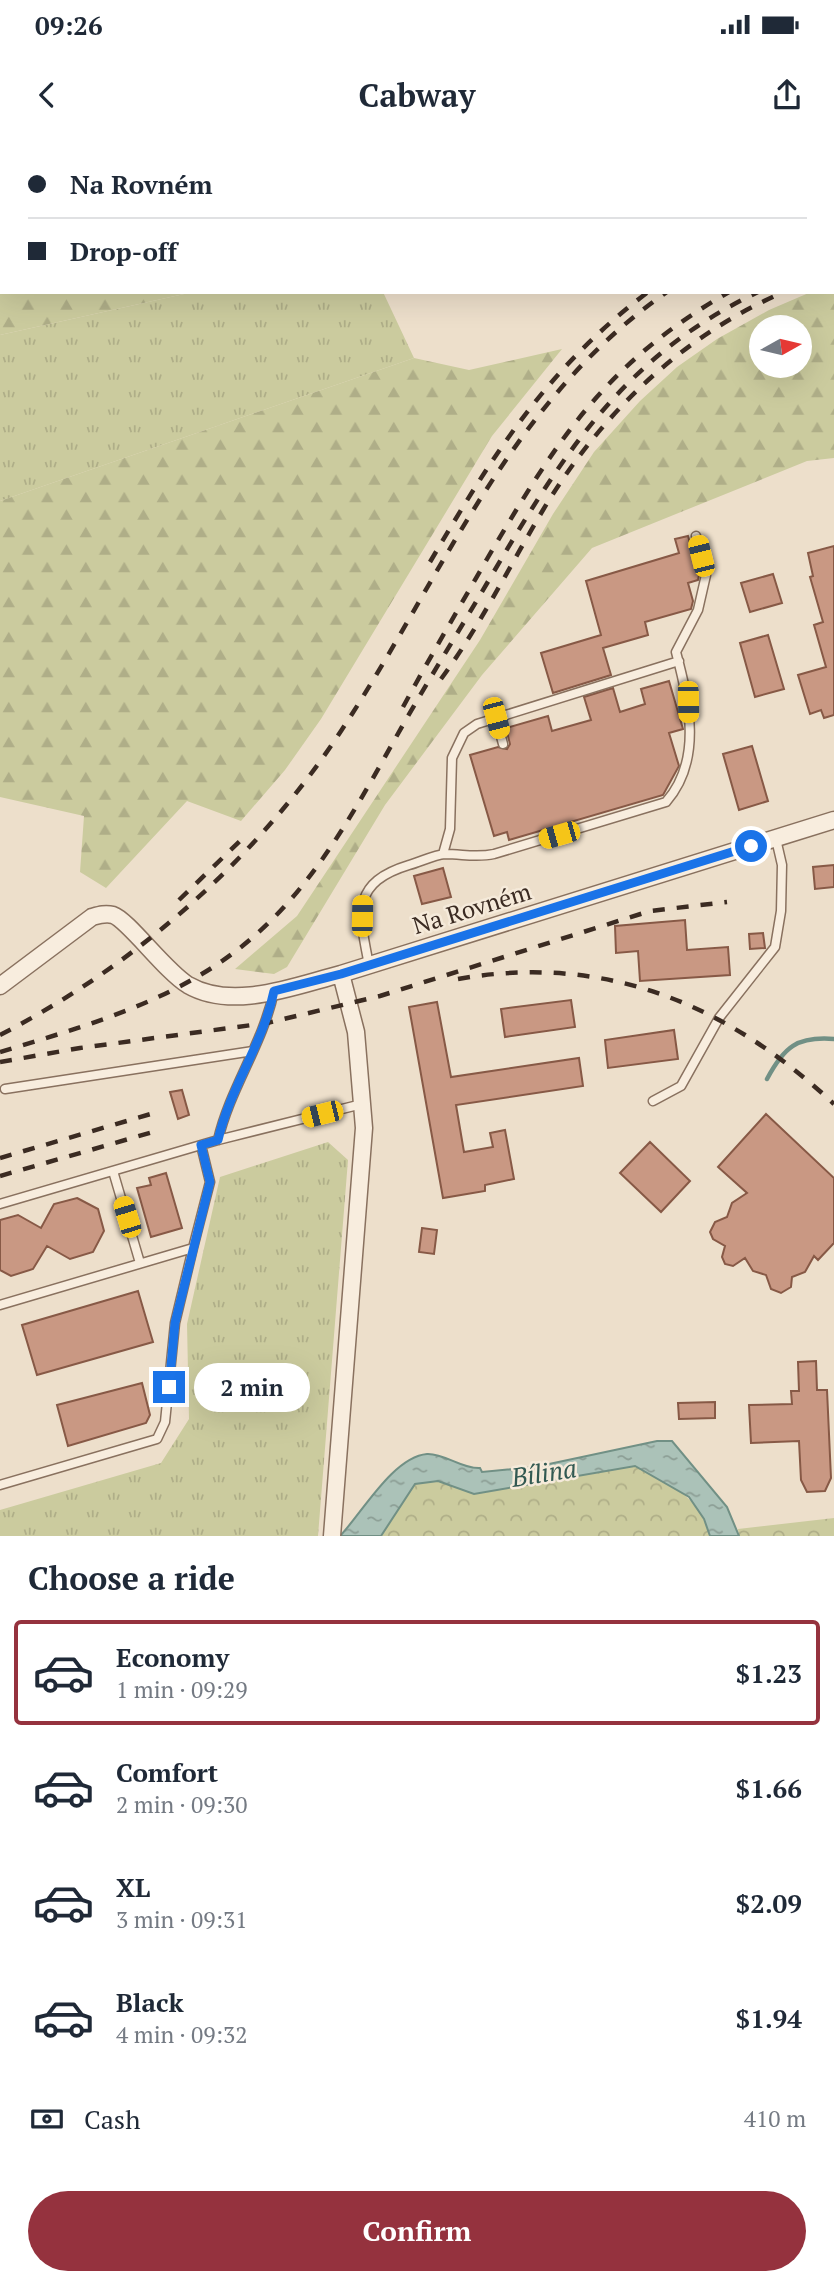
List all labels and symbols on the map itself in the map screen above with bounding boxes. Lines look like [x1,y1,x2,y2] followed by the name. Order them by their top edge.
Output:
[749,315,812,378] north arrow
[686,533,717,579] car
[678,681,699,723] car
[481,695,512,741] car
[536,819,583,851] car
[735,830,767,862] route start
[409,875,535,941] street label: Na Rovném
[352,895,373,937] car
[300,1099,345,1129] car
[111,1194,144,1240] car
[194,1362,309,1412] callout: 2 min
[153,1371,185,1403] route end
[508,1450,579,1494] water label: Bílina

